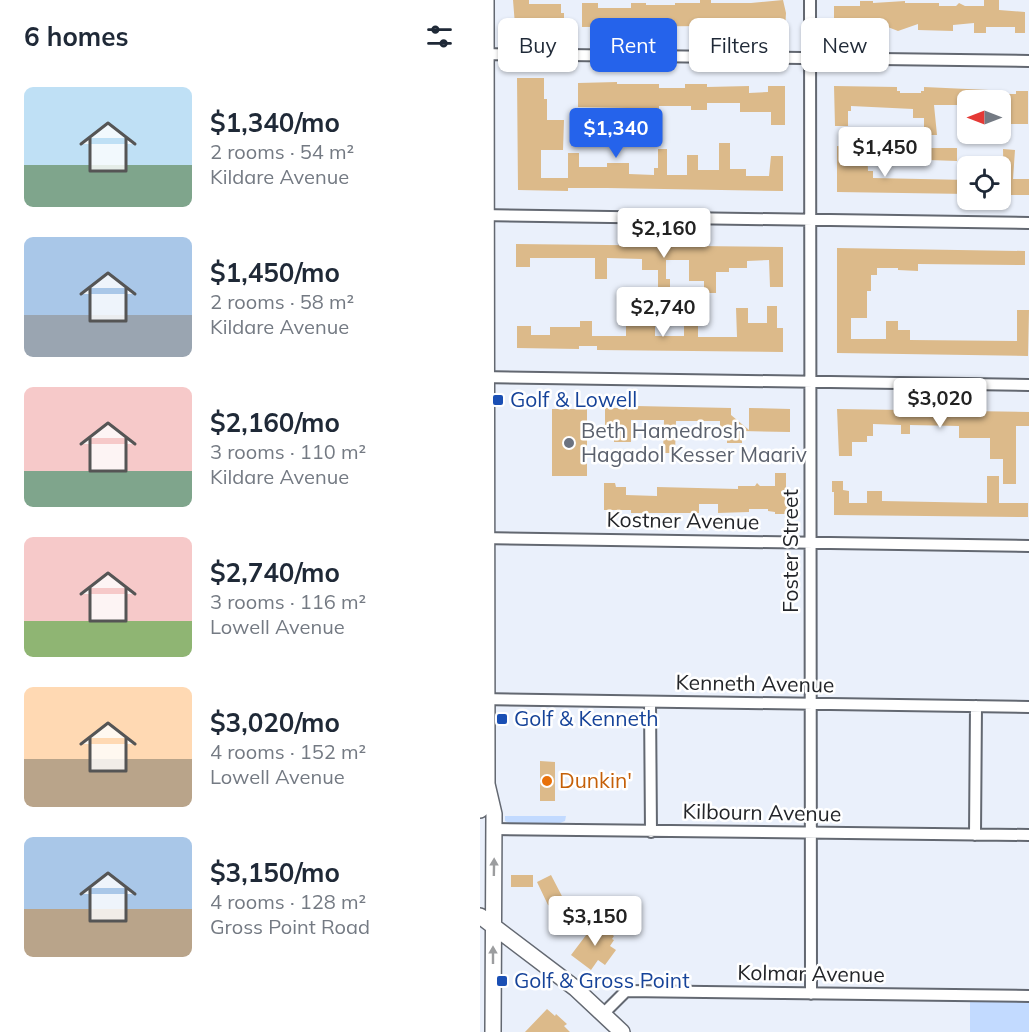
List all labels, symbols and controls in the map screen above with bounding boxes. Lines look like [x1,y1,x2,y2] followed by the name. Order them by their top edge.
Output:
[498,18,578,72] chip: Buy
[590,18,677,72] chip: Rent
[689,18,789,72] chip: Filters
[801,18,889,72] chip: New
[24,20,128,53] text: 6 homes
[423,20,456,53] icon: filters
[957,90,1011,144] north arrow
[957,90,1011,210] map controls
[210,106,340,139] text: $1,340/mo
[567,108,665,159] pin: $1,340
[72,111,144,183] icon: home
[584,115,648,140] text: $1,340
[836,127,934,178] pin: $1,450
[853,134,917,159] text: $1,450
[210,139,354,164] text: 2 rooms · 54 m²
[957,156,1011,210] button: locate
[210,164,349,189] text: Kildare Avenue
[615,208,713,259] pin: $2,160
[632,215,696,240] text: $2,160
[210,256,340,289] text: $1,450/mo
[72,261,144,333] icon: home
[614,287,712,338] pin: $2,740
[210,289,354,314] text: 2 rooms · 58 m²
[631,294,695,319] text: $2,740
[210,314,349,339] text: Kildare Avenue
[891,378,989,429] pin: $3,020
[908,385,972,410] text: $3,020
[510,386,637,412] place label: Golf & Lowell
[491,393,505,407] marker: Golf & Lowell
[210,406,340,439] text: $2,160/mo
[72,411,144,483] icon: home
[581,417,807,467] place label: Beth Hamedrosh Hagadol Kesser Maariv
[562,436,576,450] marker: Beth Hamedrosh Hagadol Kesser Maariv
[210,439,366,464] text: 3 rooms · 110 m²
[210,464,349,489] text: Kildare Avenue
[777,489,803,613] street label: Foster Street
[606,506,760,534] street label: Kostner Avenue
[210,556,340,589] text: $2,740/mo
[72,561,144,633] icon: home
[210,589,366,614] text: 3 rooms · 116 m²
[210,614,345,639] text: Lowell Avenue
[675,669,835,697] street label: Kenneth Avenue
[514,705,659,731] place label: Golf & Kenneth
[210,706,340,739] text: $3,020/mo
[72,711,144,783] icon: home
[495,712,509,726] marker: Golf & Kenneth
[210,739,366,764] text: 4 rooms · 152 m²
[210,764,345,789] text: Lowell Avenue
[559,767,632,793] place label: Dunkin'
[540,774,554,788] marker: Dunkin'
[683,798,842,826] street label: Kilbourn Avenue
[210,856,340,889] text: $3,150/mo
[489,858,498,877] one-way arrow
[72,861,144,933] icon: home
[210,889,366,914] text: 4 rooms · 128 m²
[546,896,644,947] pin: $3,150
[563,903,627,928] text: $3,150
[210,914,370,939] text: Gross Point Road
[488,946,498,965] one-way arrow
[737,959,885,987] street label: Kolmar Avenue
[514,967,689,993] place label: Golf & Gross Point
[495,974,509,988] marker: Golf & Gross Point

